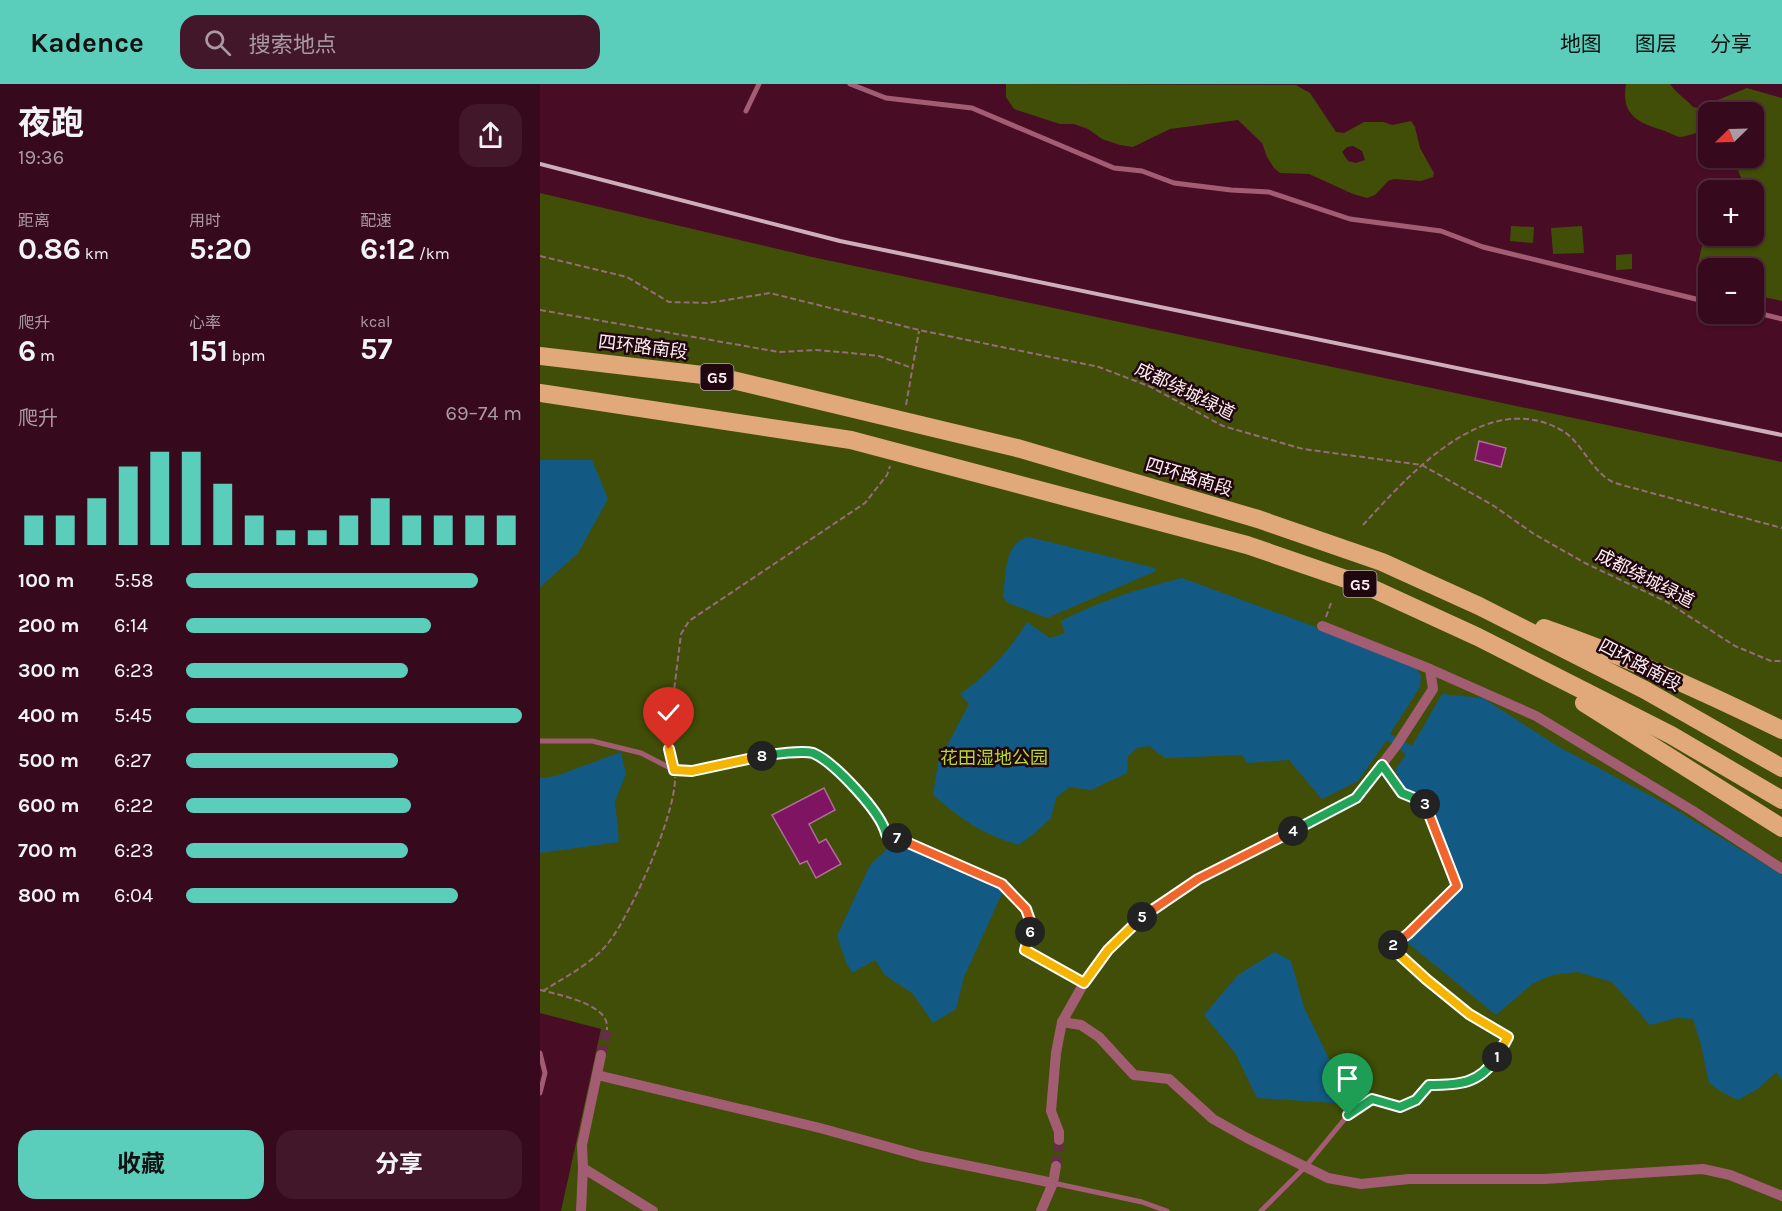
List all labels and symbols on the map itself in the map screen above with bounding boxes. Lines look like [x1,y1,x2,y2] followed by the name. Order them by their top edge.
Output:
[1698,102,1764,168] north arrow
[597,331,689,363] street label: 四环路南段
[1132,357,1238,425] street label: 成都绕城绿道
[700,364,734,390] road number: G5
[1143,453,1235,501] street label: 四环路南段
[1592,544,1698,612] street label: 成都绕城绿道
[1344,571,1376,597] road number: G5
[1595,634,1685,696] street label: 四环路南段
[643,687,694,749] pin
[747,741,777,771] pin: 8
[940,747,1048,769] park label: 花田湿地公园
[1410,789,1440,819] pin: 3
[1278,816,1308,846] pin: 4
[882,823,912,853] pin: 7
[1127,902,1157,932] pin: 5
[1015,917,1045,947] pin: 6
[1378,930,1408,960] pin: 2
[1482,1042,1512,1072] pin: 1
[1322,1053,1373,1115] pin

